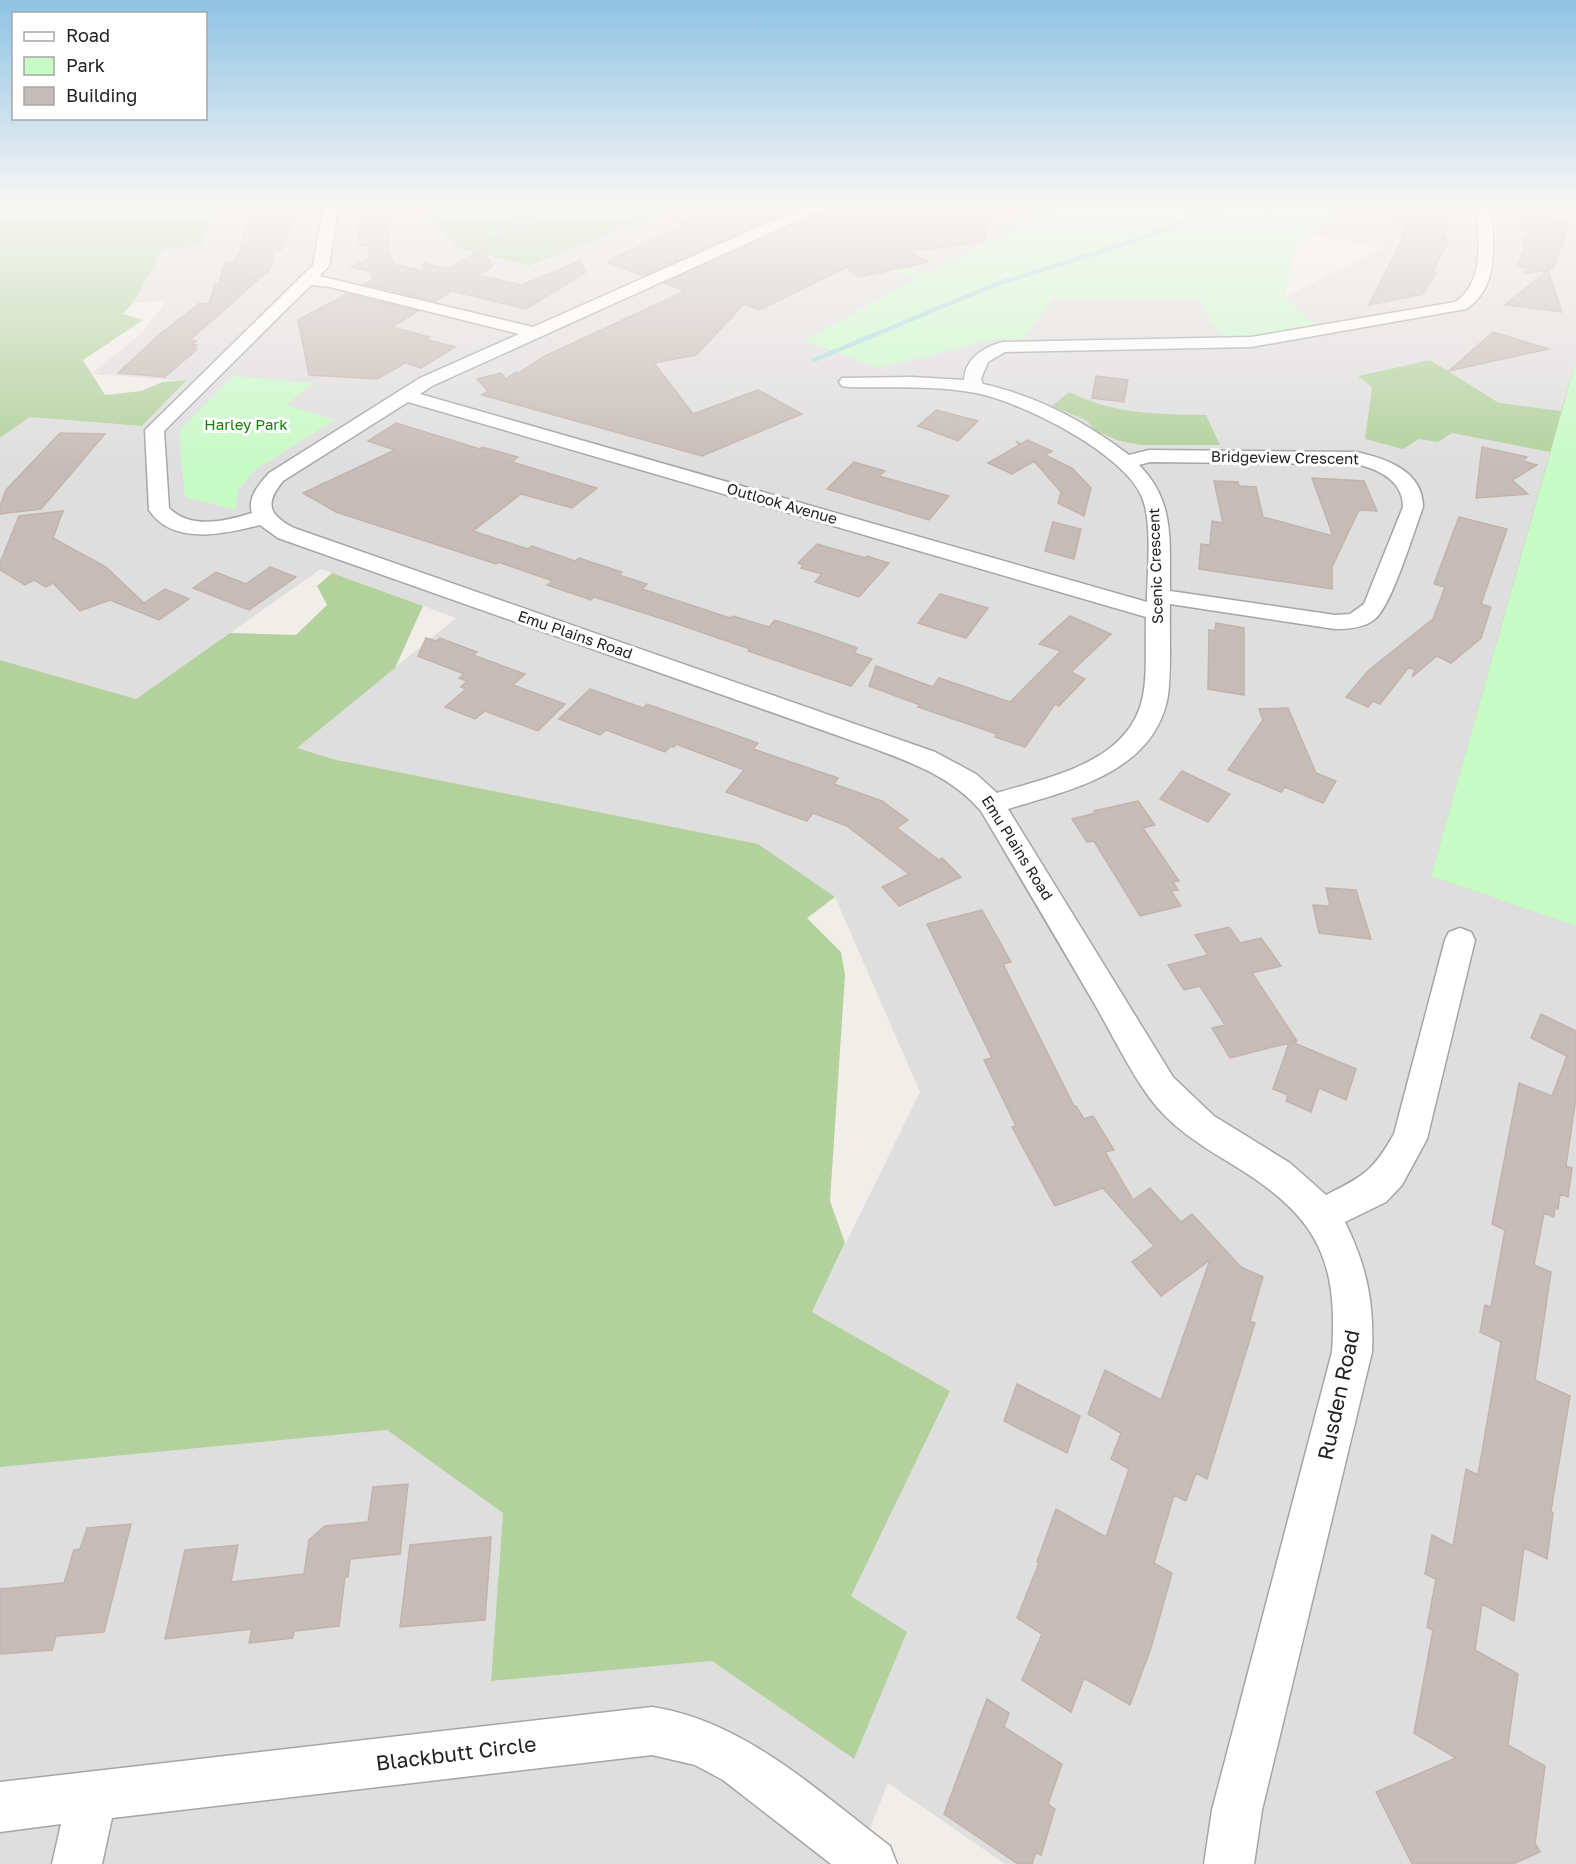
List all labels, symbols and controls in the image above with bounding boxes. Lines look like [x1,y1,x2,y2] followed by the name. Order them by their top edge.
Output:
[12,12,207,120] legend
[66,24,110,46] text: Road
[66,54,105,76] text: Park
[66,84,137,106] text: Building
[204,415,288,433] park label: Harley Park
[1211,447,1359,467] street label: Bridgeview Crescent
[725,479,840,527] street label: Outlook Avenue
[1144,508,1166,624] street label: Scenic Crescent
[516,606,635,662] street label: Emu Plains Road
[978,792,1057,903] street label: Emu Plains Road
[1312,1327,1365,1462] street label: Rusden Road
[374,1730,538,1776] street label: Blackbutt Circle

